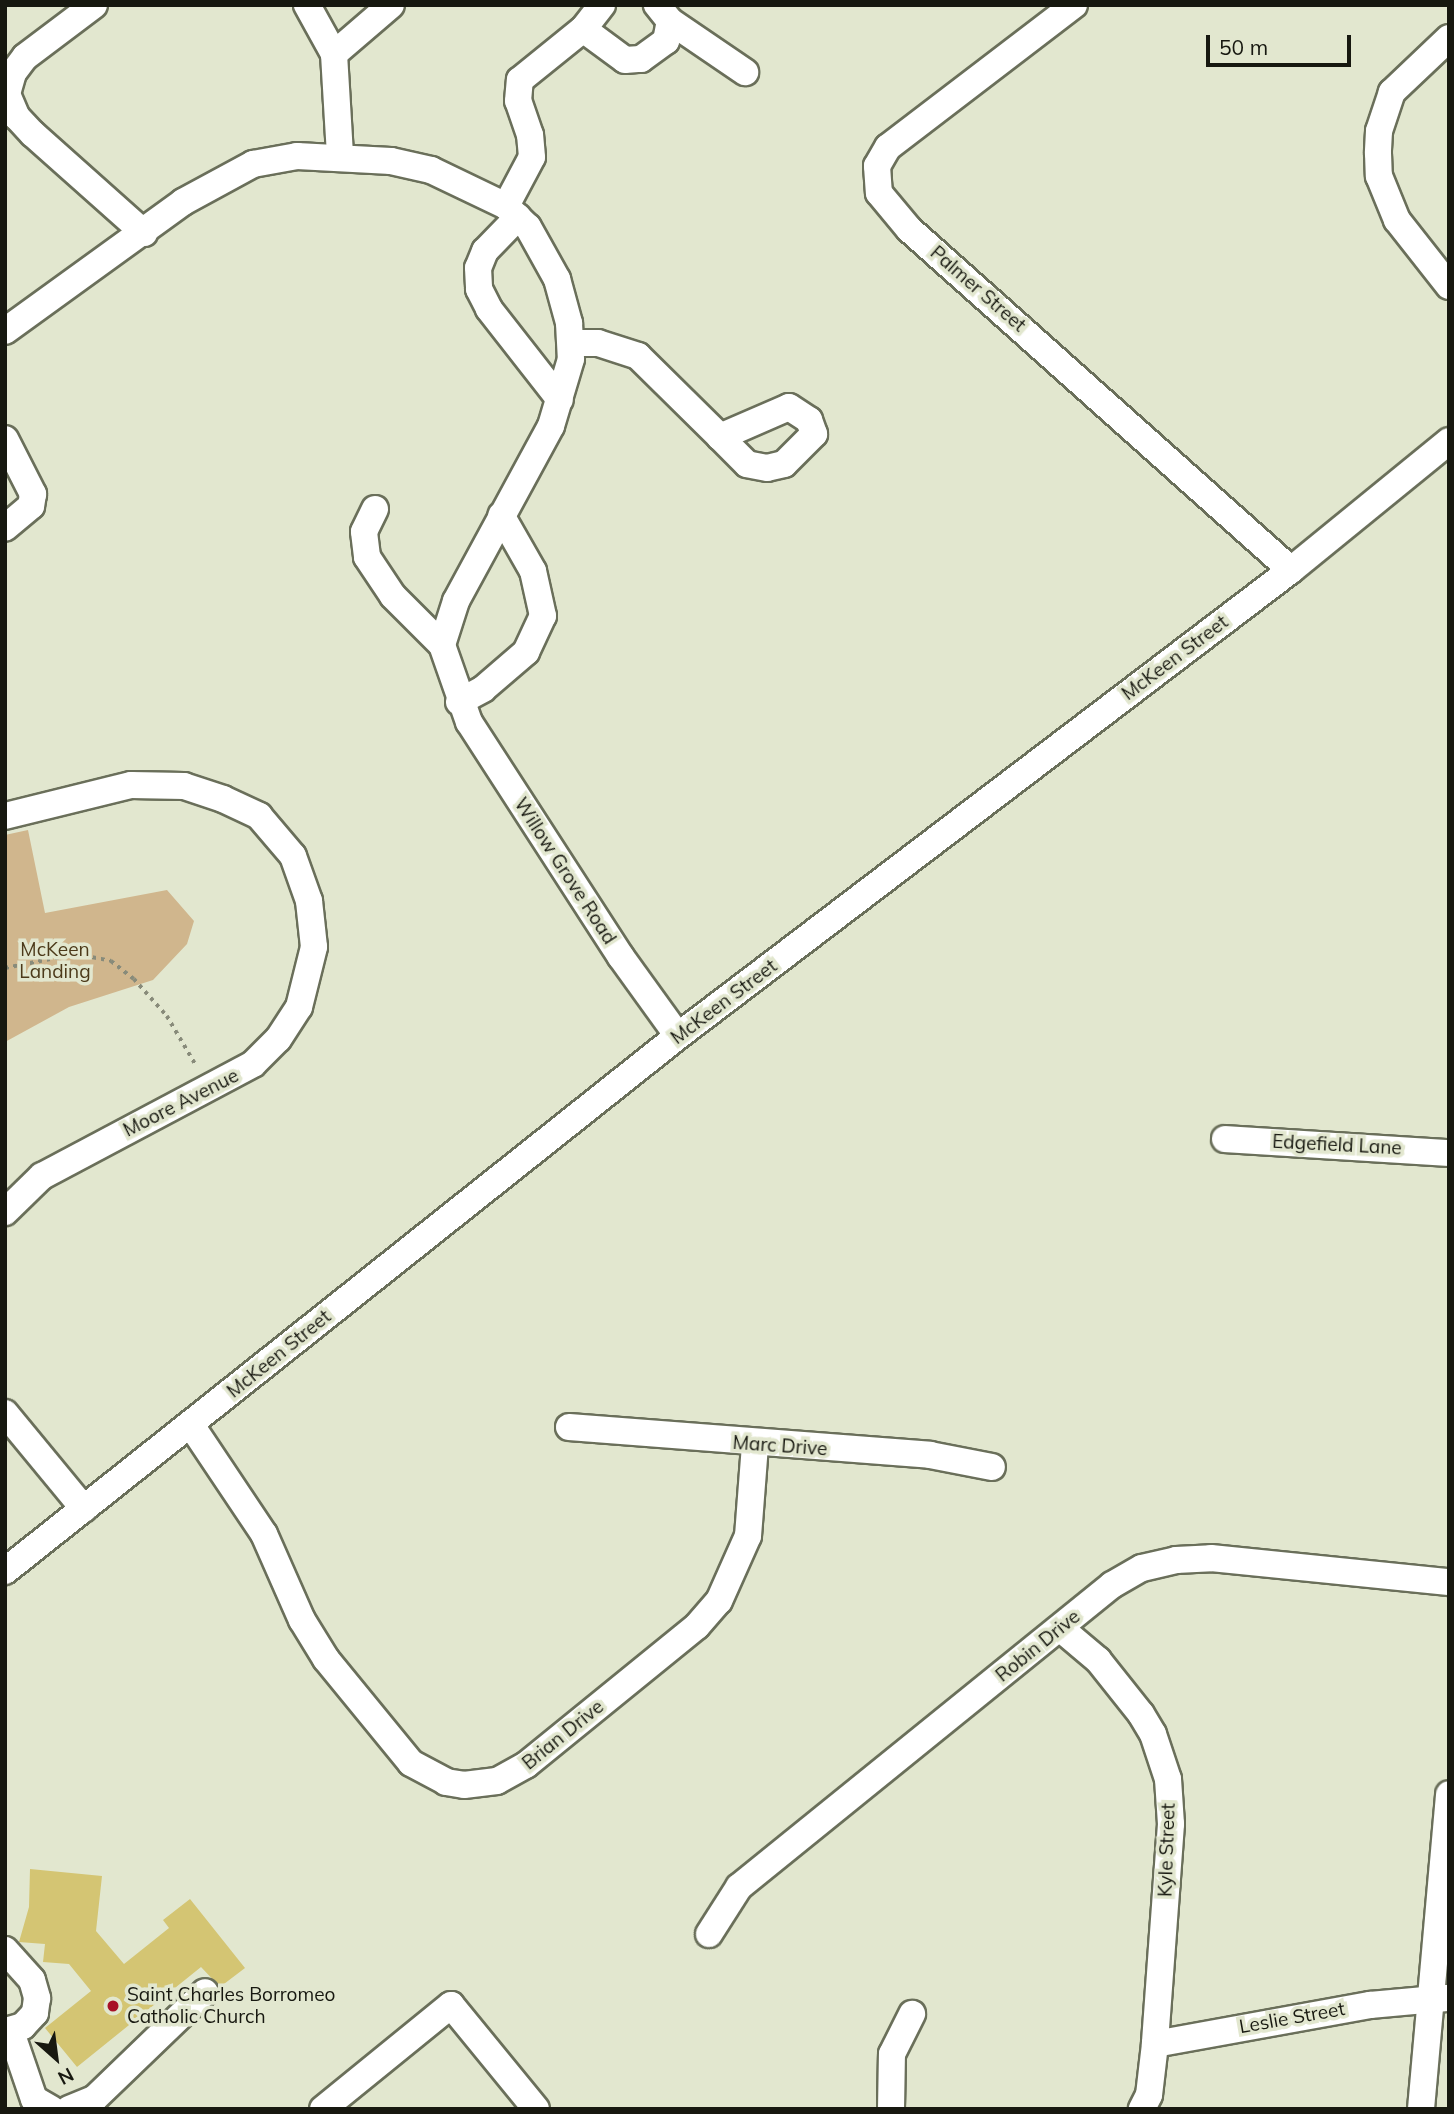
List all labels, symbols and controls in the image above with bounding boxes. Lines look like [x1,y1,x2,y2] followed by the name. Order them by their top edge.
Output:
[1209,21,1354,65] scale bar
[1219,34,1268,60] text: 50 m
[926,241,1030,337] street label: Palmer Street
[1117,611,1233,705] street label: McKeen Street
[509,793,621,949] street label: Willow Grove Road
[19,939,91,983] park label: McKeen Landing
[666,955,782,1049] street label: McKeen Street
[120,1064,242,1142] street label: Moore Avenue
[1272,1130,1402,1160] street label: Edgefield Lane
[223,1305,335,1403] street label: McKeen Street
[732,1431,828,1461] street label: Marc Drive
[991,1605,1085,1687] street label: Robin Drive
[518,1695,608,1775] street label: Brian Drive
[1154,1803,1180,1897] street label: Kyle Street
[127,1984,335,2028] place label: Saint Charles Borromeo Catholic Church
[1237,1997,1347,2039] street label: Leslie Street
[105,1998,121,2014] marker: Saint Charles Borromeo Catholic Church
[21,2023,91,2093] north arrow
[54,2063,78,2091] text: N

